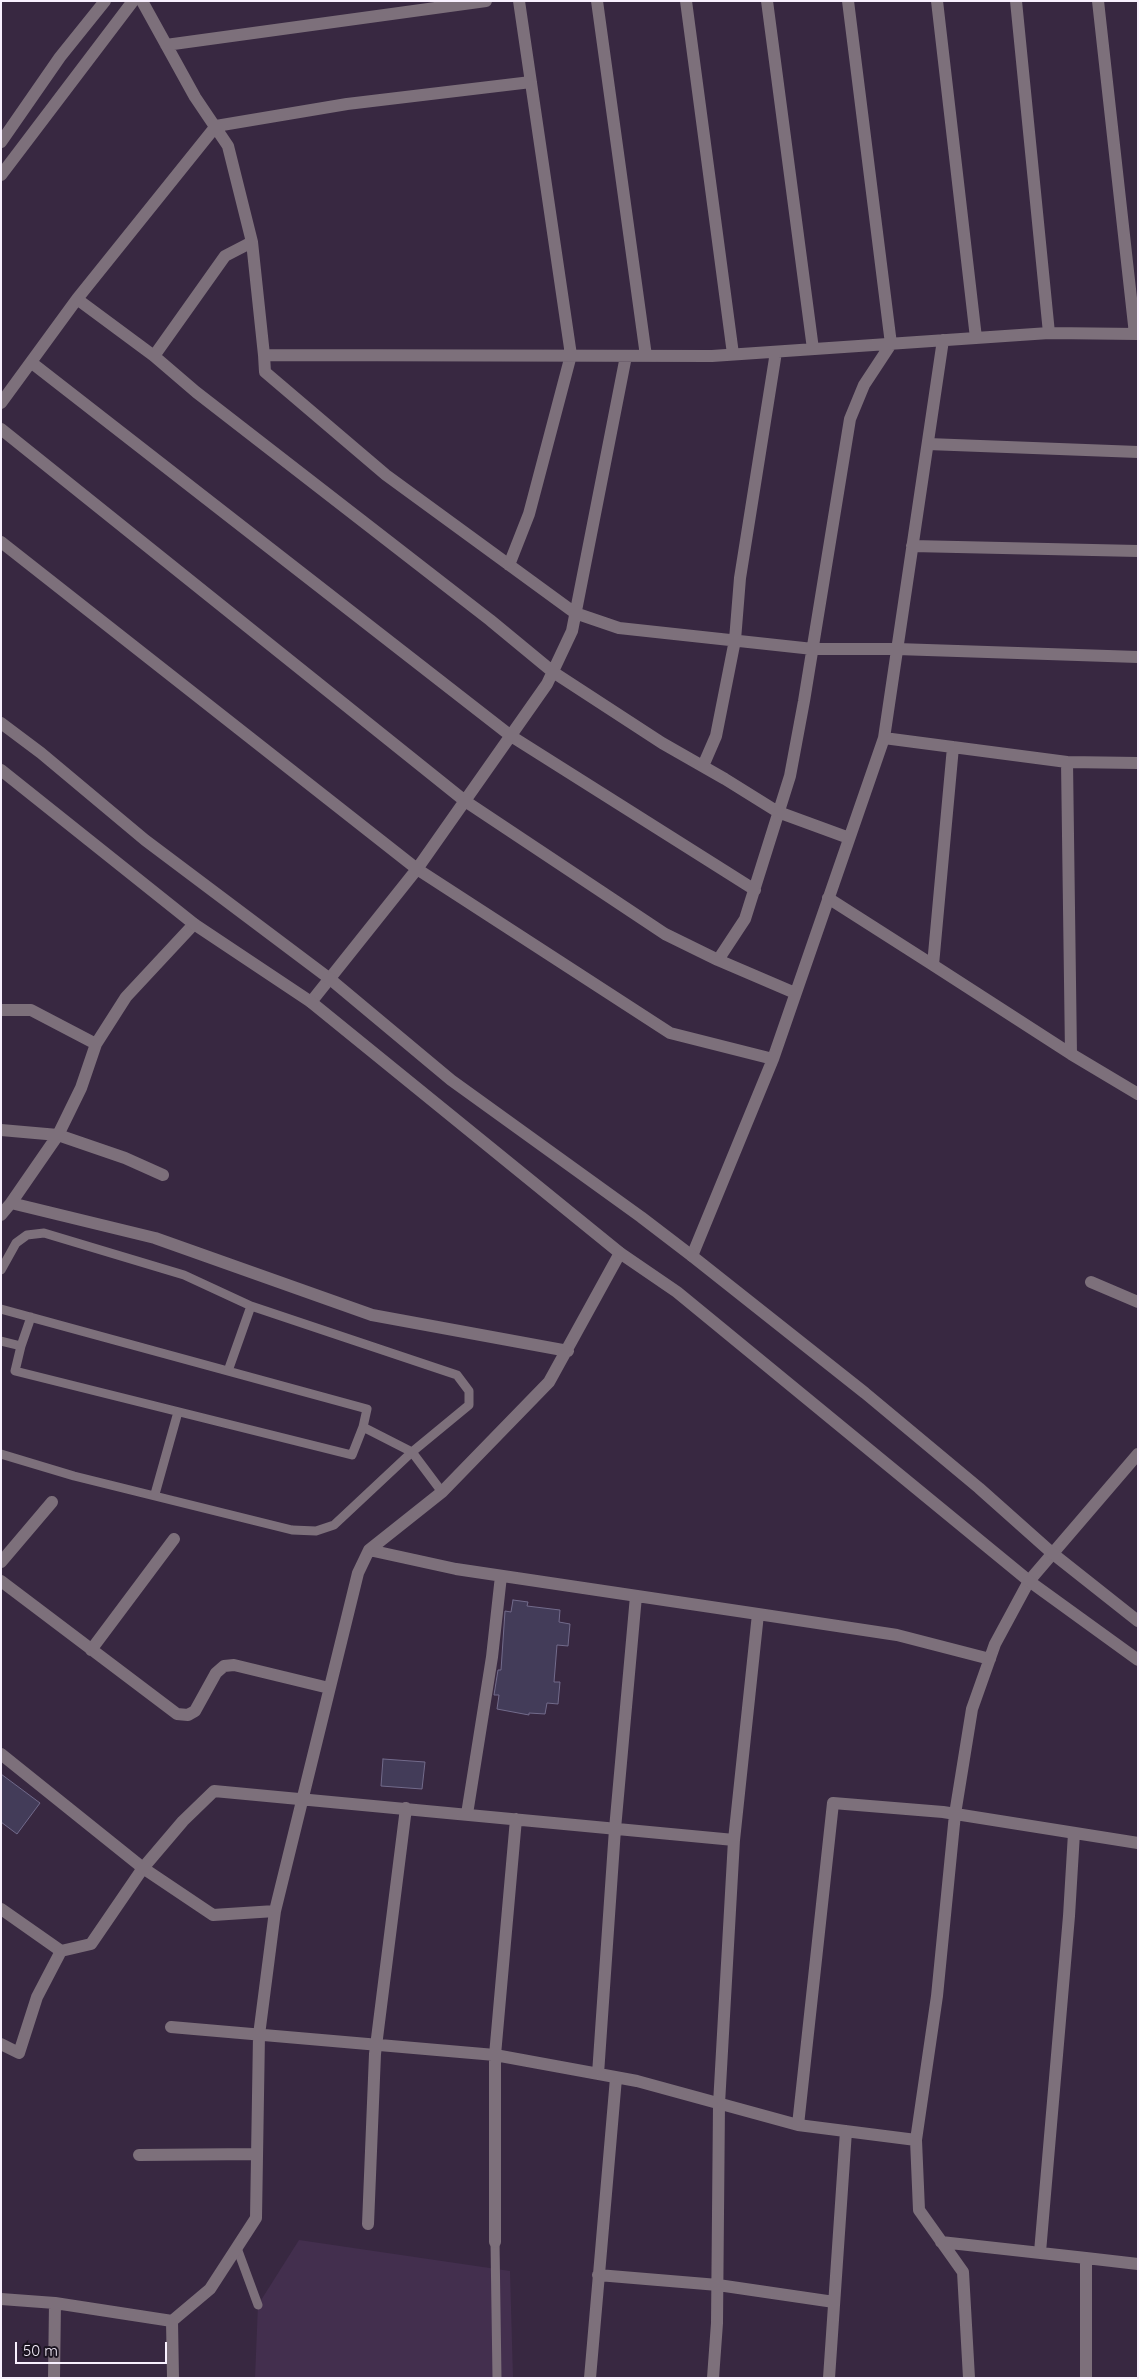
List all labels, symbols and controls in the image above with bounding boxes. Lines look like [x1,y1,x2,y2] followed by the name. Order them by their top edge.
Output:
[18,2332,170,2364] scale bar
[23,2341,58,2360] text: 50 m

